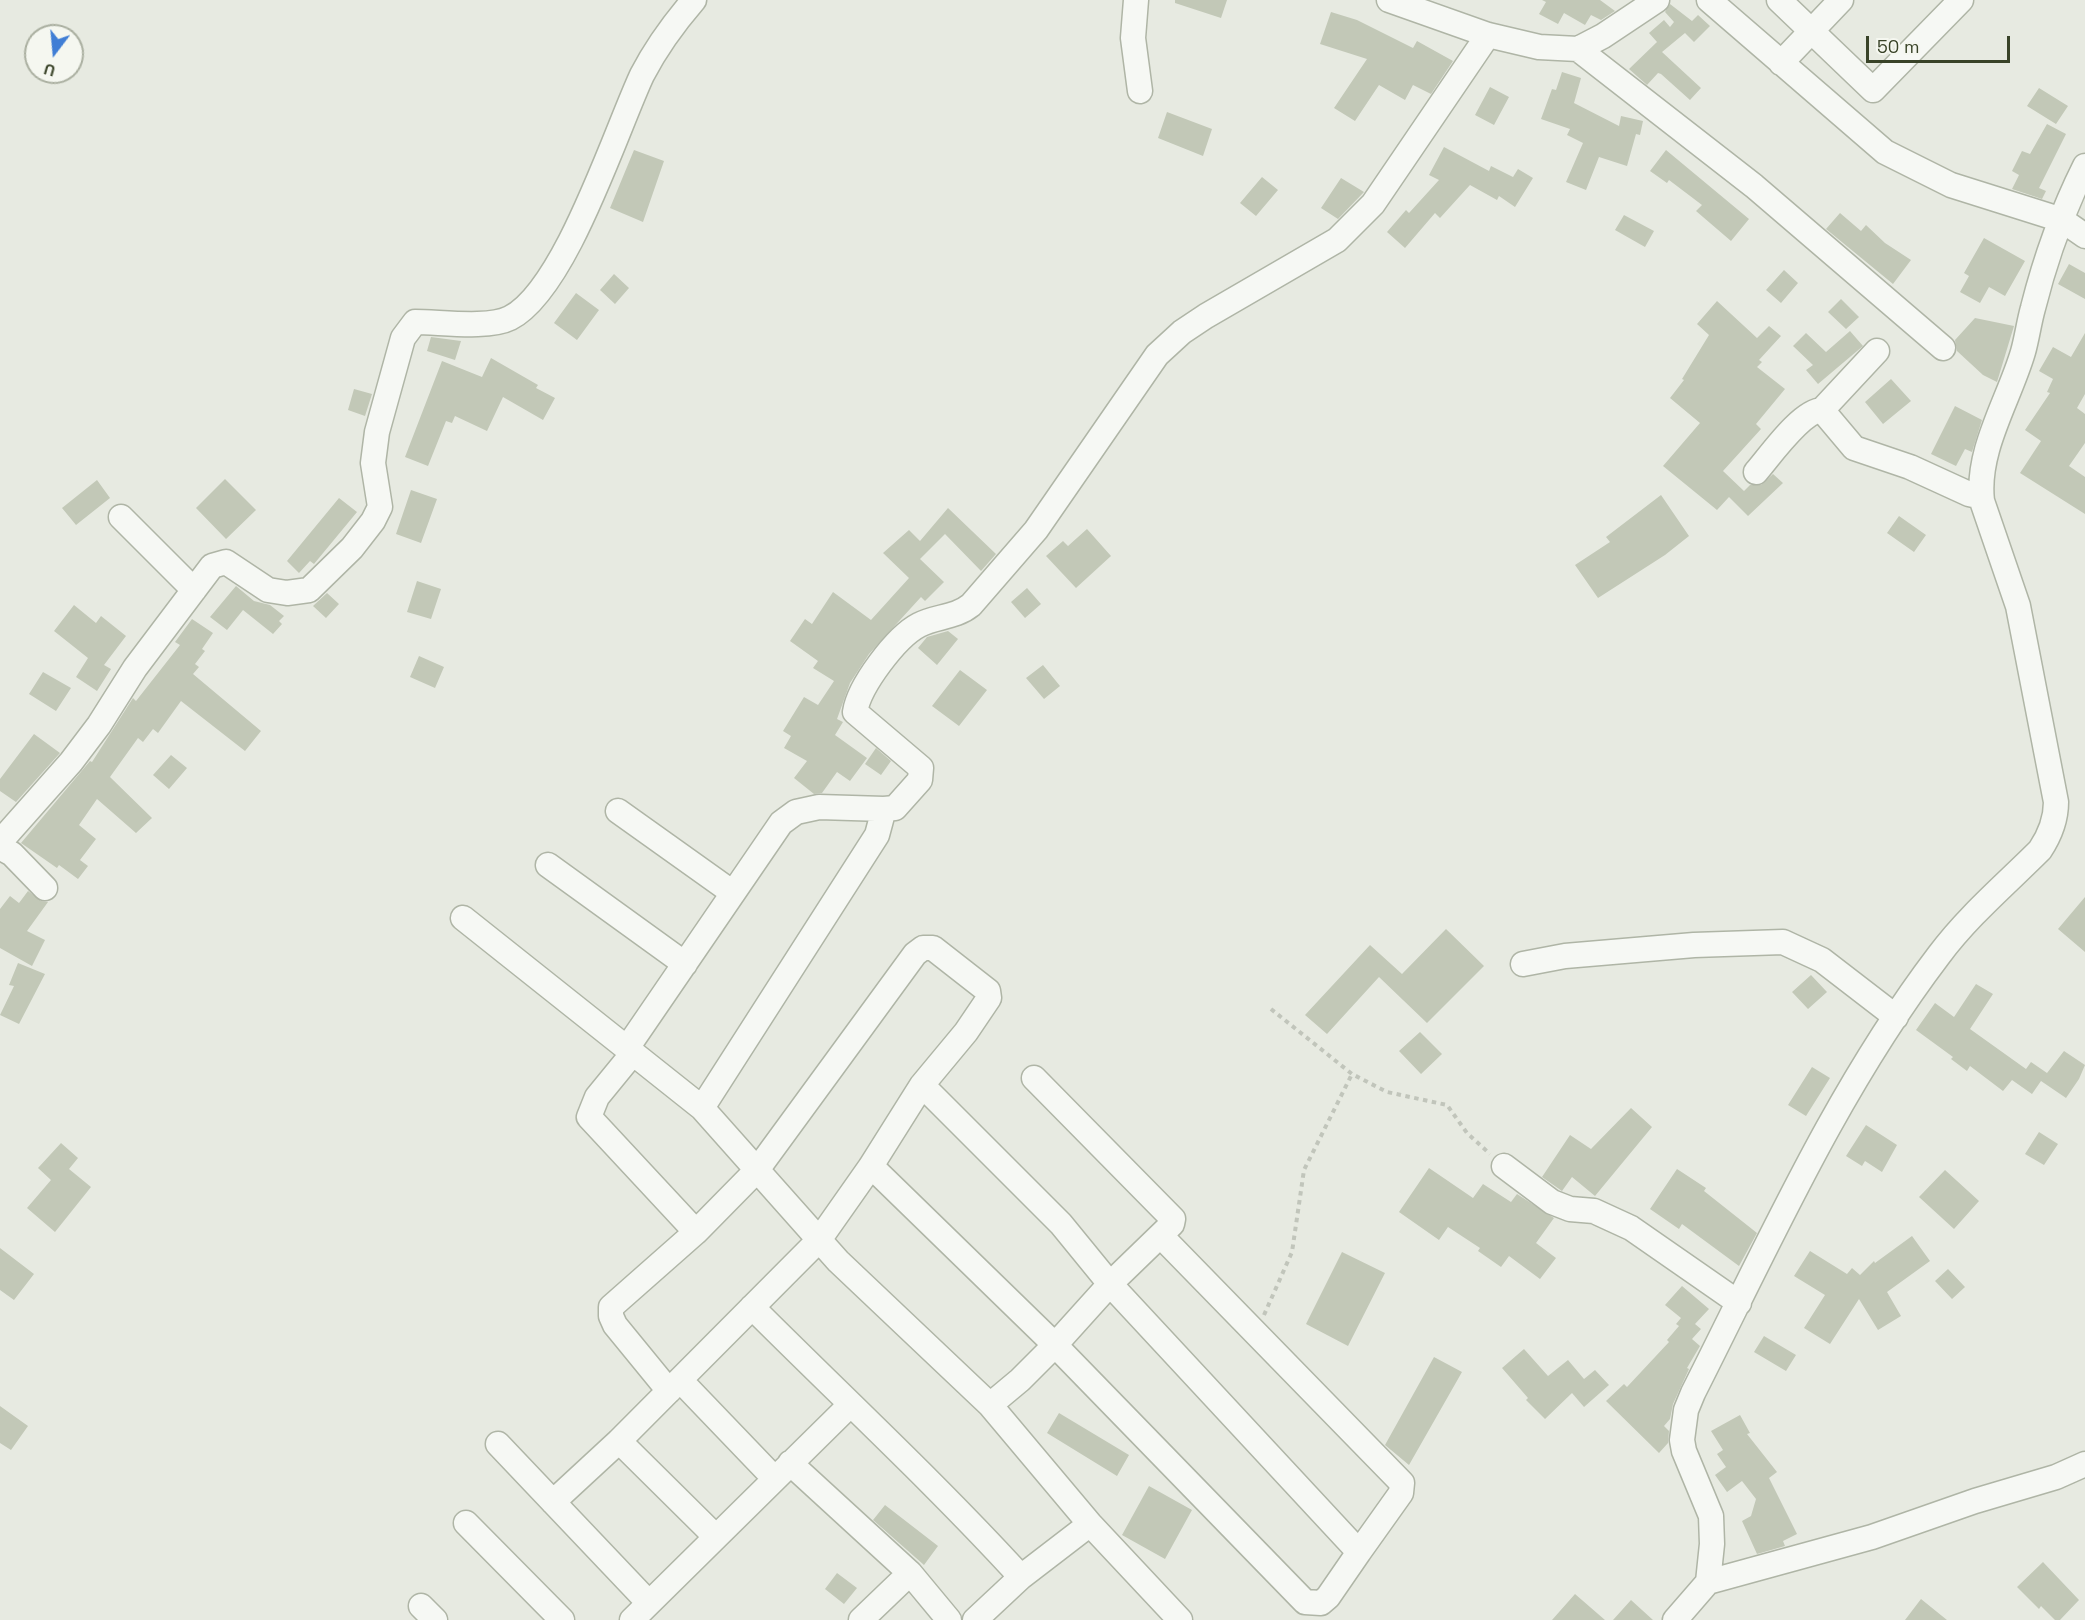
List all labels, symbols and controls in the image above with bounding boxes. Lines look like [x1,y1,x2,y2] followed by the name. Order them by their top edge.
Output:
[24,24,84,84] north arrow
[1869,24,2013,62] scale bar
[1877,35,1919,58] text: 50 m
[41,58,58,81] text: U

